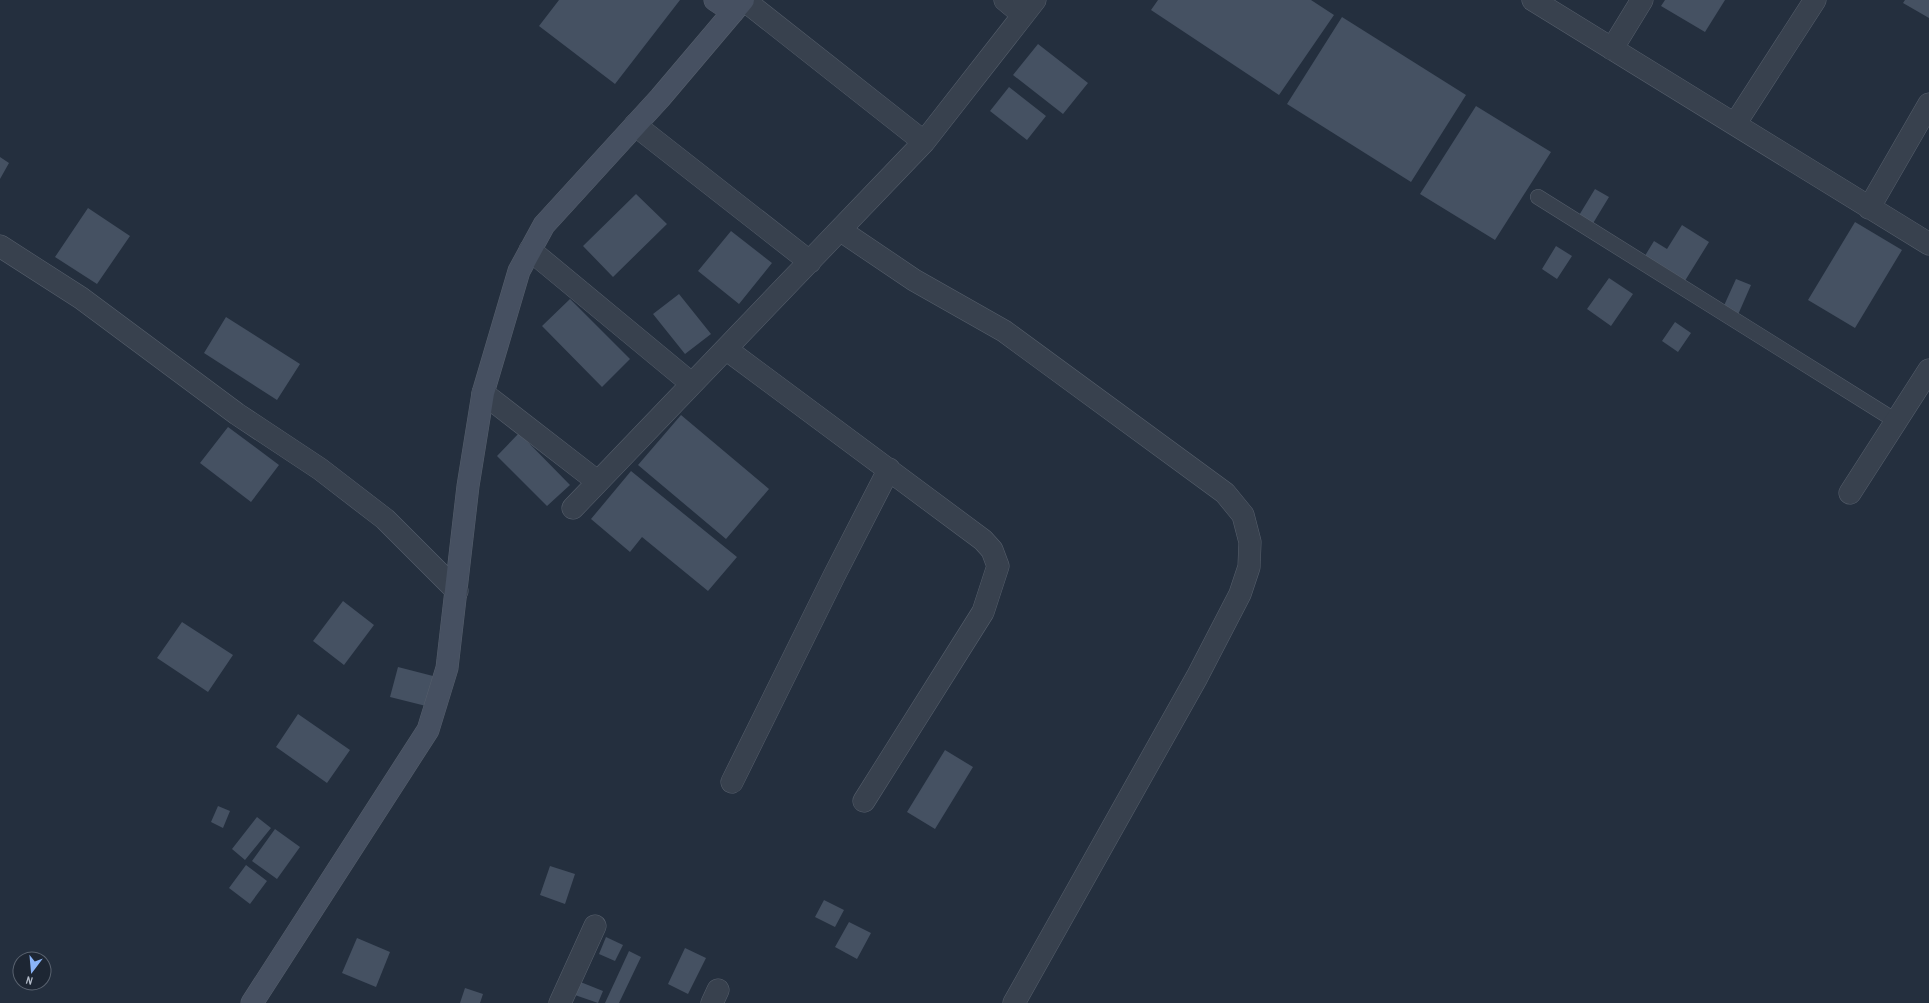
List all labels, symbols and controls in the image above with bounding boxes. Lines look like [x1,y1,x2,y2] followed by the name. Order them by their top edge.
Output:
[12,951,52,991] north arrow
[24,973,34,988] text: N

